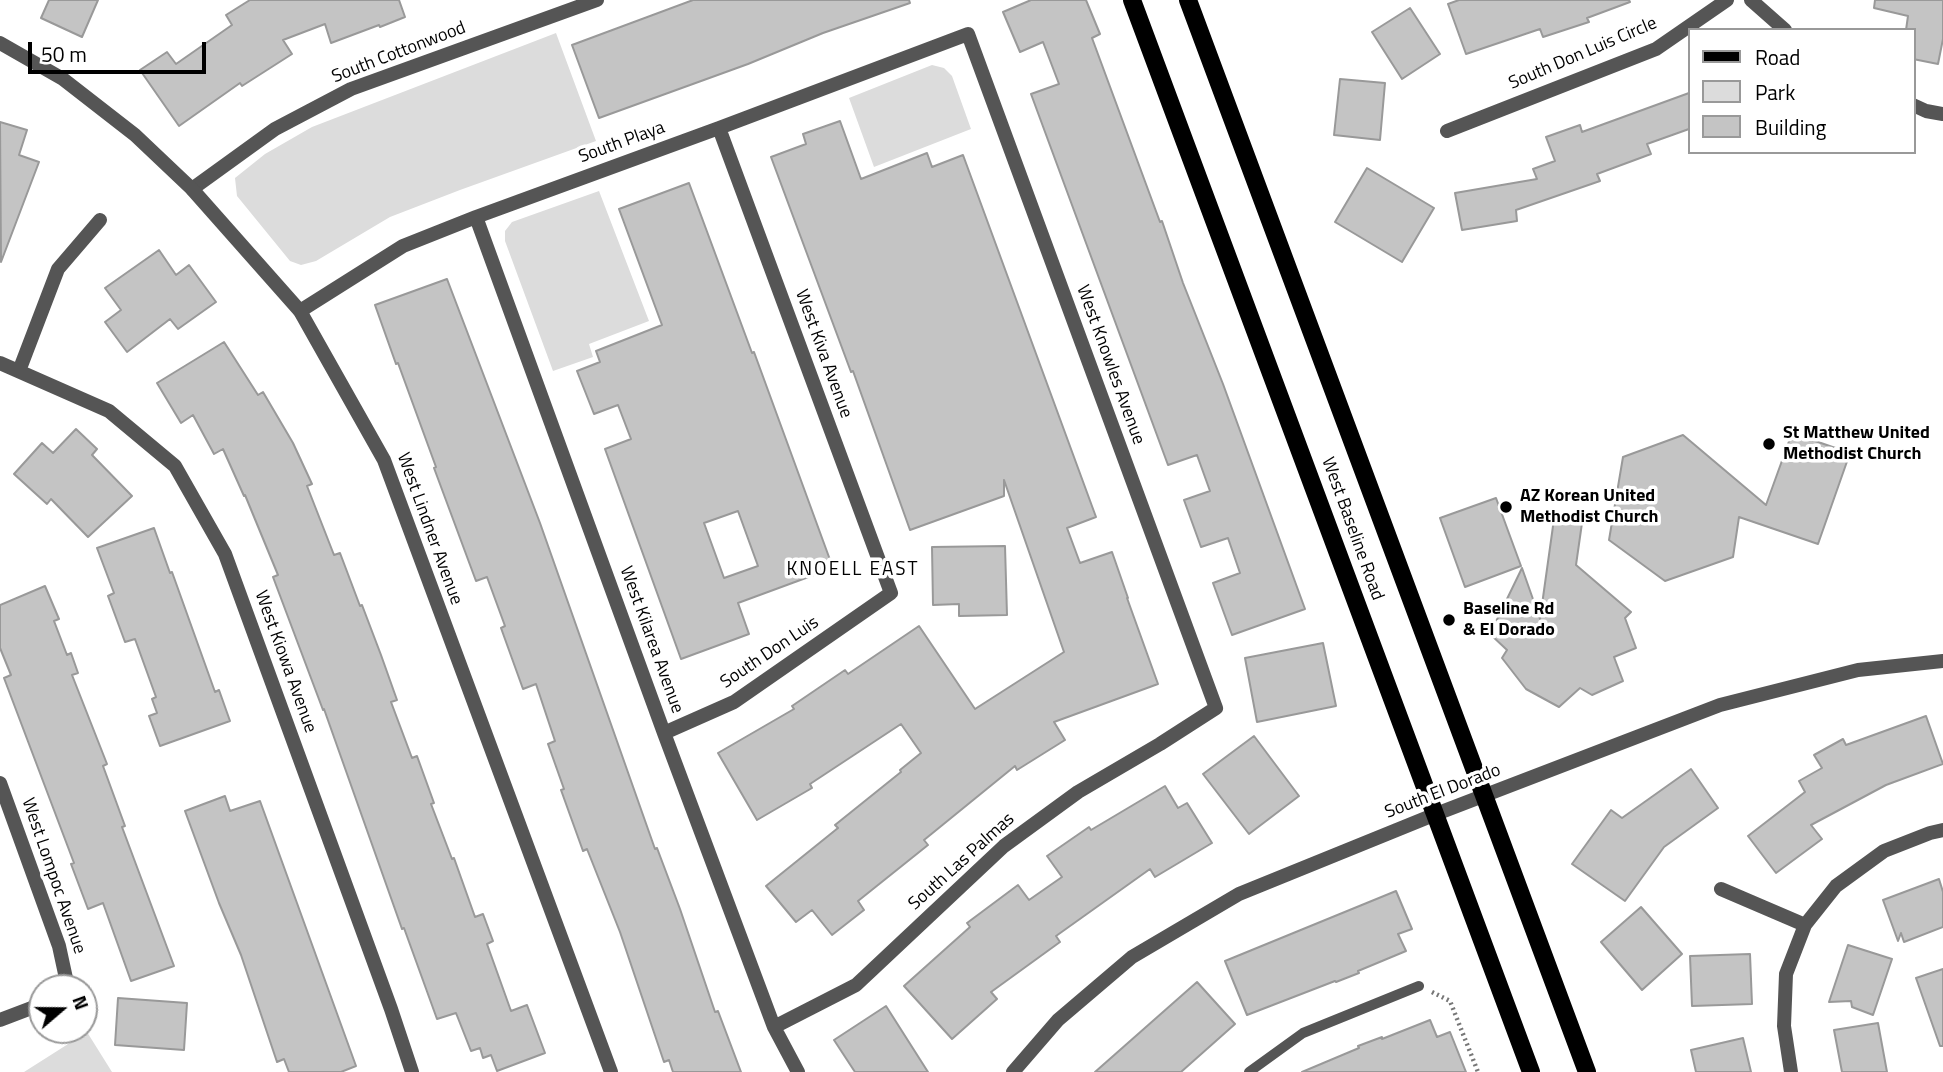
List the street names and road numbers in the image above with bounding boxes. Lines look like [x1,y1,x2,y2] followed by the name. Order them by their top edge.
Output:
[1506,13,1660,95] street label: South Don Luis Circle
[329,18,469,88] street label: South Cottonwood
[576,117,668,169] street label: South Playa
[1071,282,1149,448] street label: West Knowles Avenue
[790,287,856,421] street label: West Kiva Avenue
[391,450,467,608] street label: West Lindner Avenue
[1316,455,1388,603] street label: West Baseline Road
[614,563,688,717] street label: West Kilarea Avenue
[249,588,321,736] street label: West Kiowa Avenue
[717,612,823,694] street label: South Don Luis
[1382,760,1504,824] street label: South El Dorado
[16,795,90,957] street label: West Lompoc Avenue
[905,809,1019,915] street label: South Las Palmas

